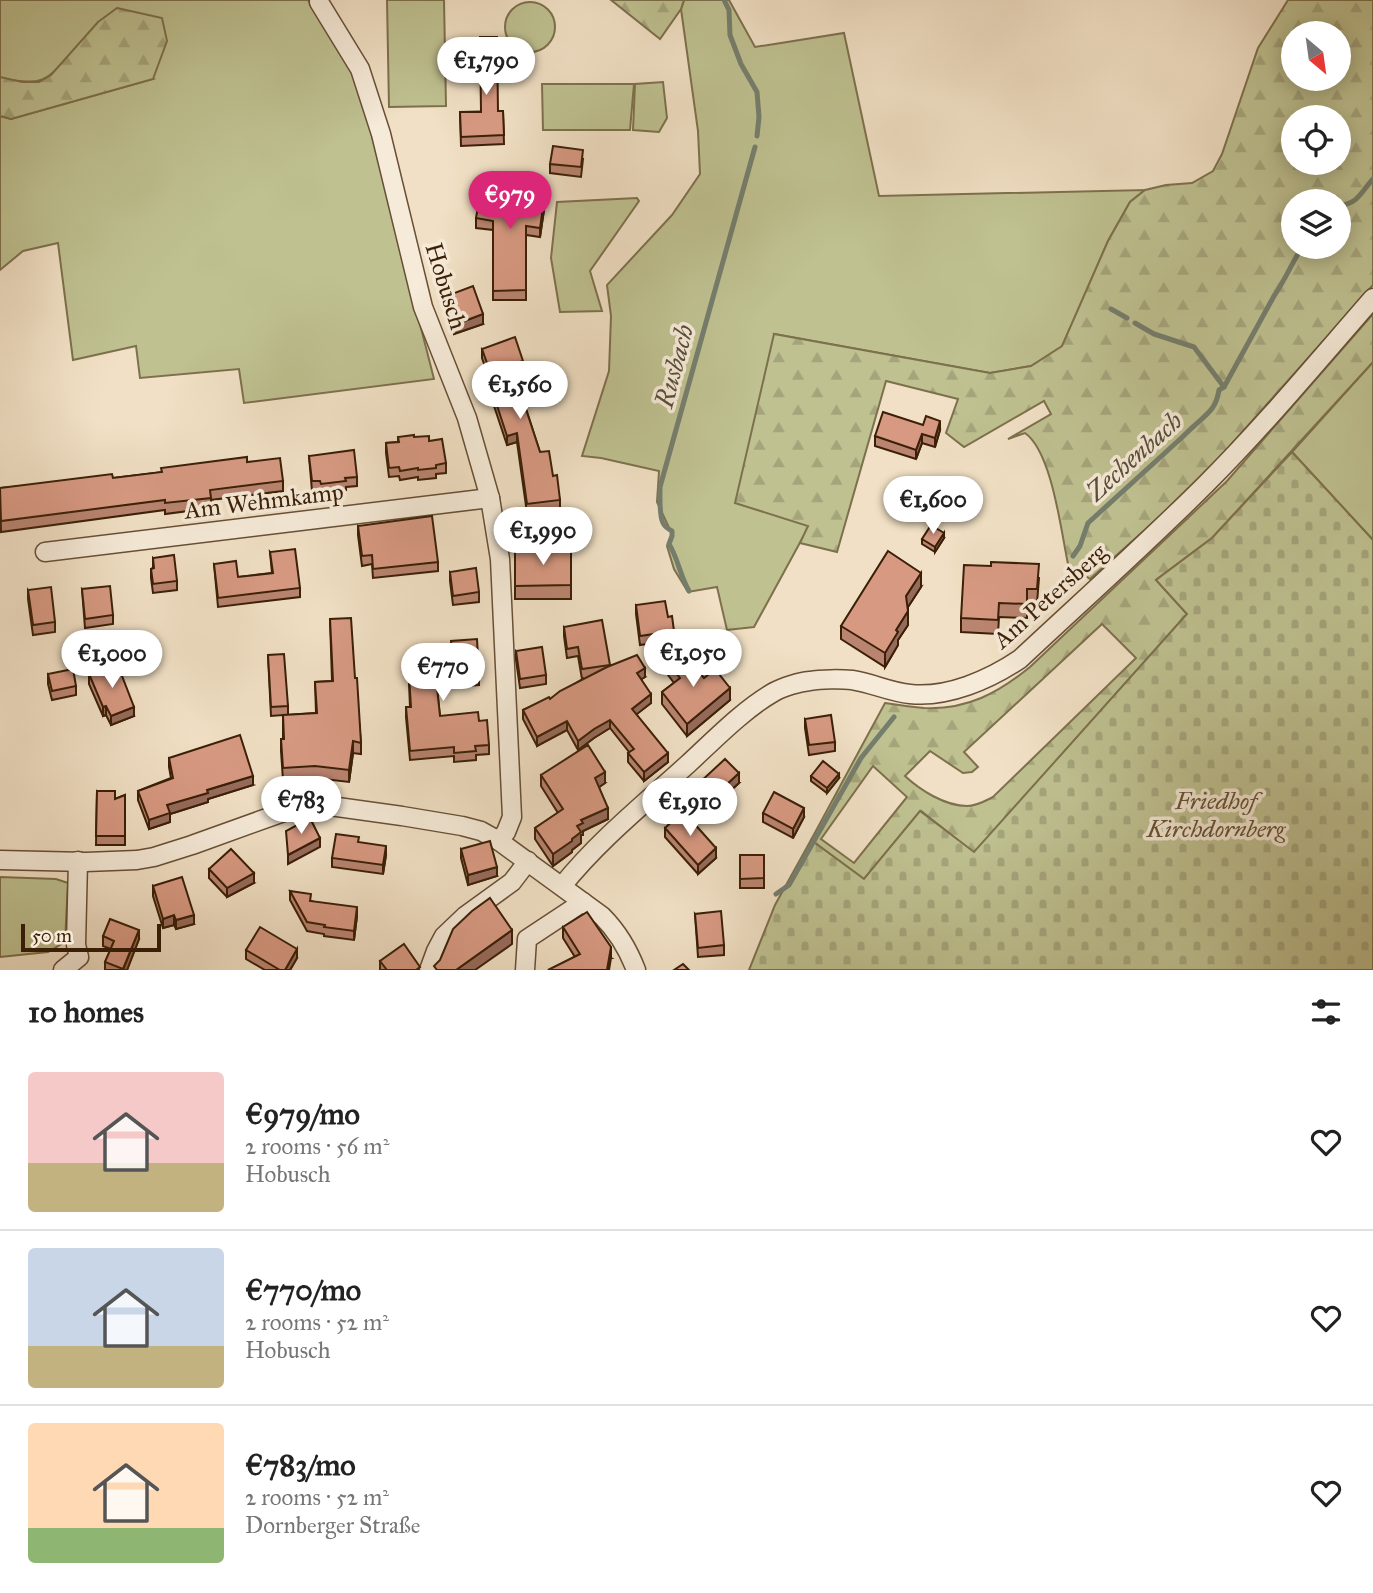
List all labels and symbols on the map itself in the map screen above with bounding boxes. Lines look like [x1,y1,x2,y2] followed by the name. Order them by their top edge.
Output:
[1281,21,1351,91] north arrow
[429,38,543,97] pin: €1,790
[469,172,551,231] pin: €979
[419,239,473,333] street label: Hobusch
[647,321,700,412] water label: Rusbach
[463,362,577,421] pin: €1,560
[1079,404,1189,508] water label: Zechenbach
[182,476,345,526] street label: Am Wehmkamp
[876,476,990,536] pin: €1,600
[486,508,600,567] pin: €1,990
[986,537,1114,656] street label: Am Petersberg
[55,630,169,690] pin: €1,000
[636,630,750,689] pin: €1,050
[402,644,484,703] pin: €770
[260,776,342,836] pin: €783
[633,778,747,838] pin: €1,910
[1146,786,1287,844] park label: Friedhof Kirchdornberg
[21,921,161,953] scale bar

